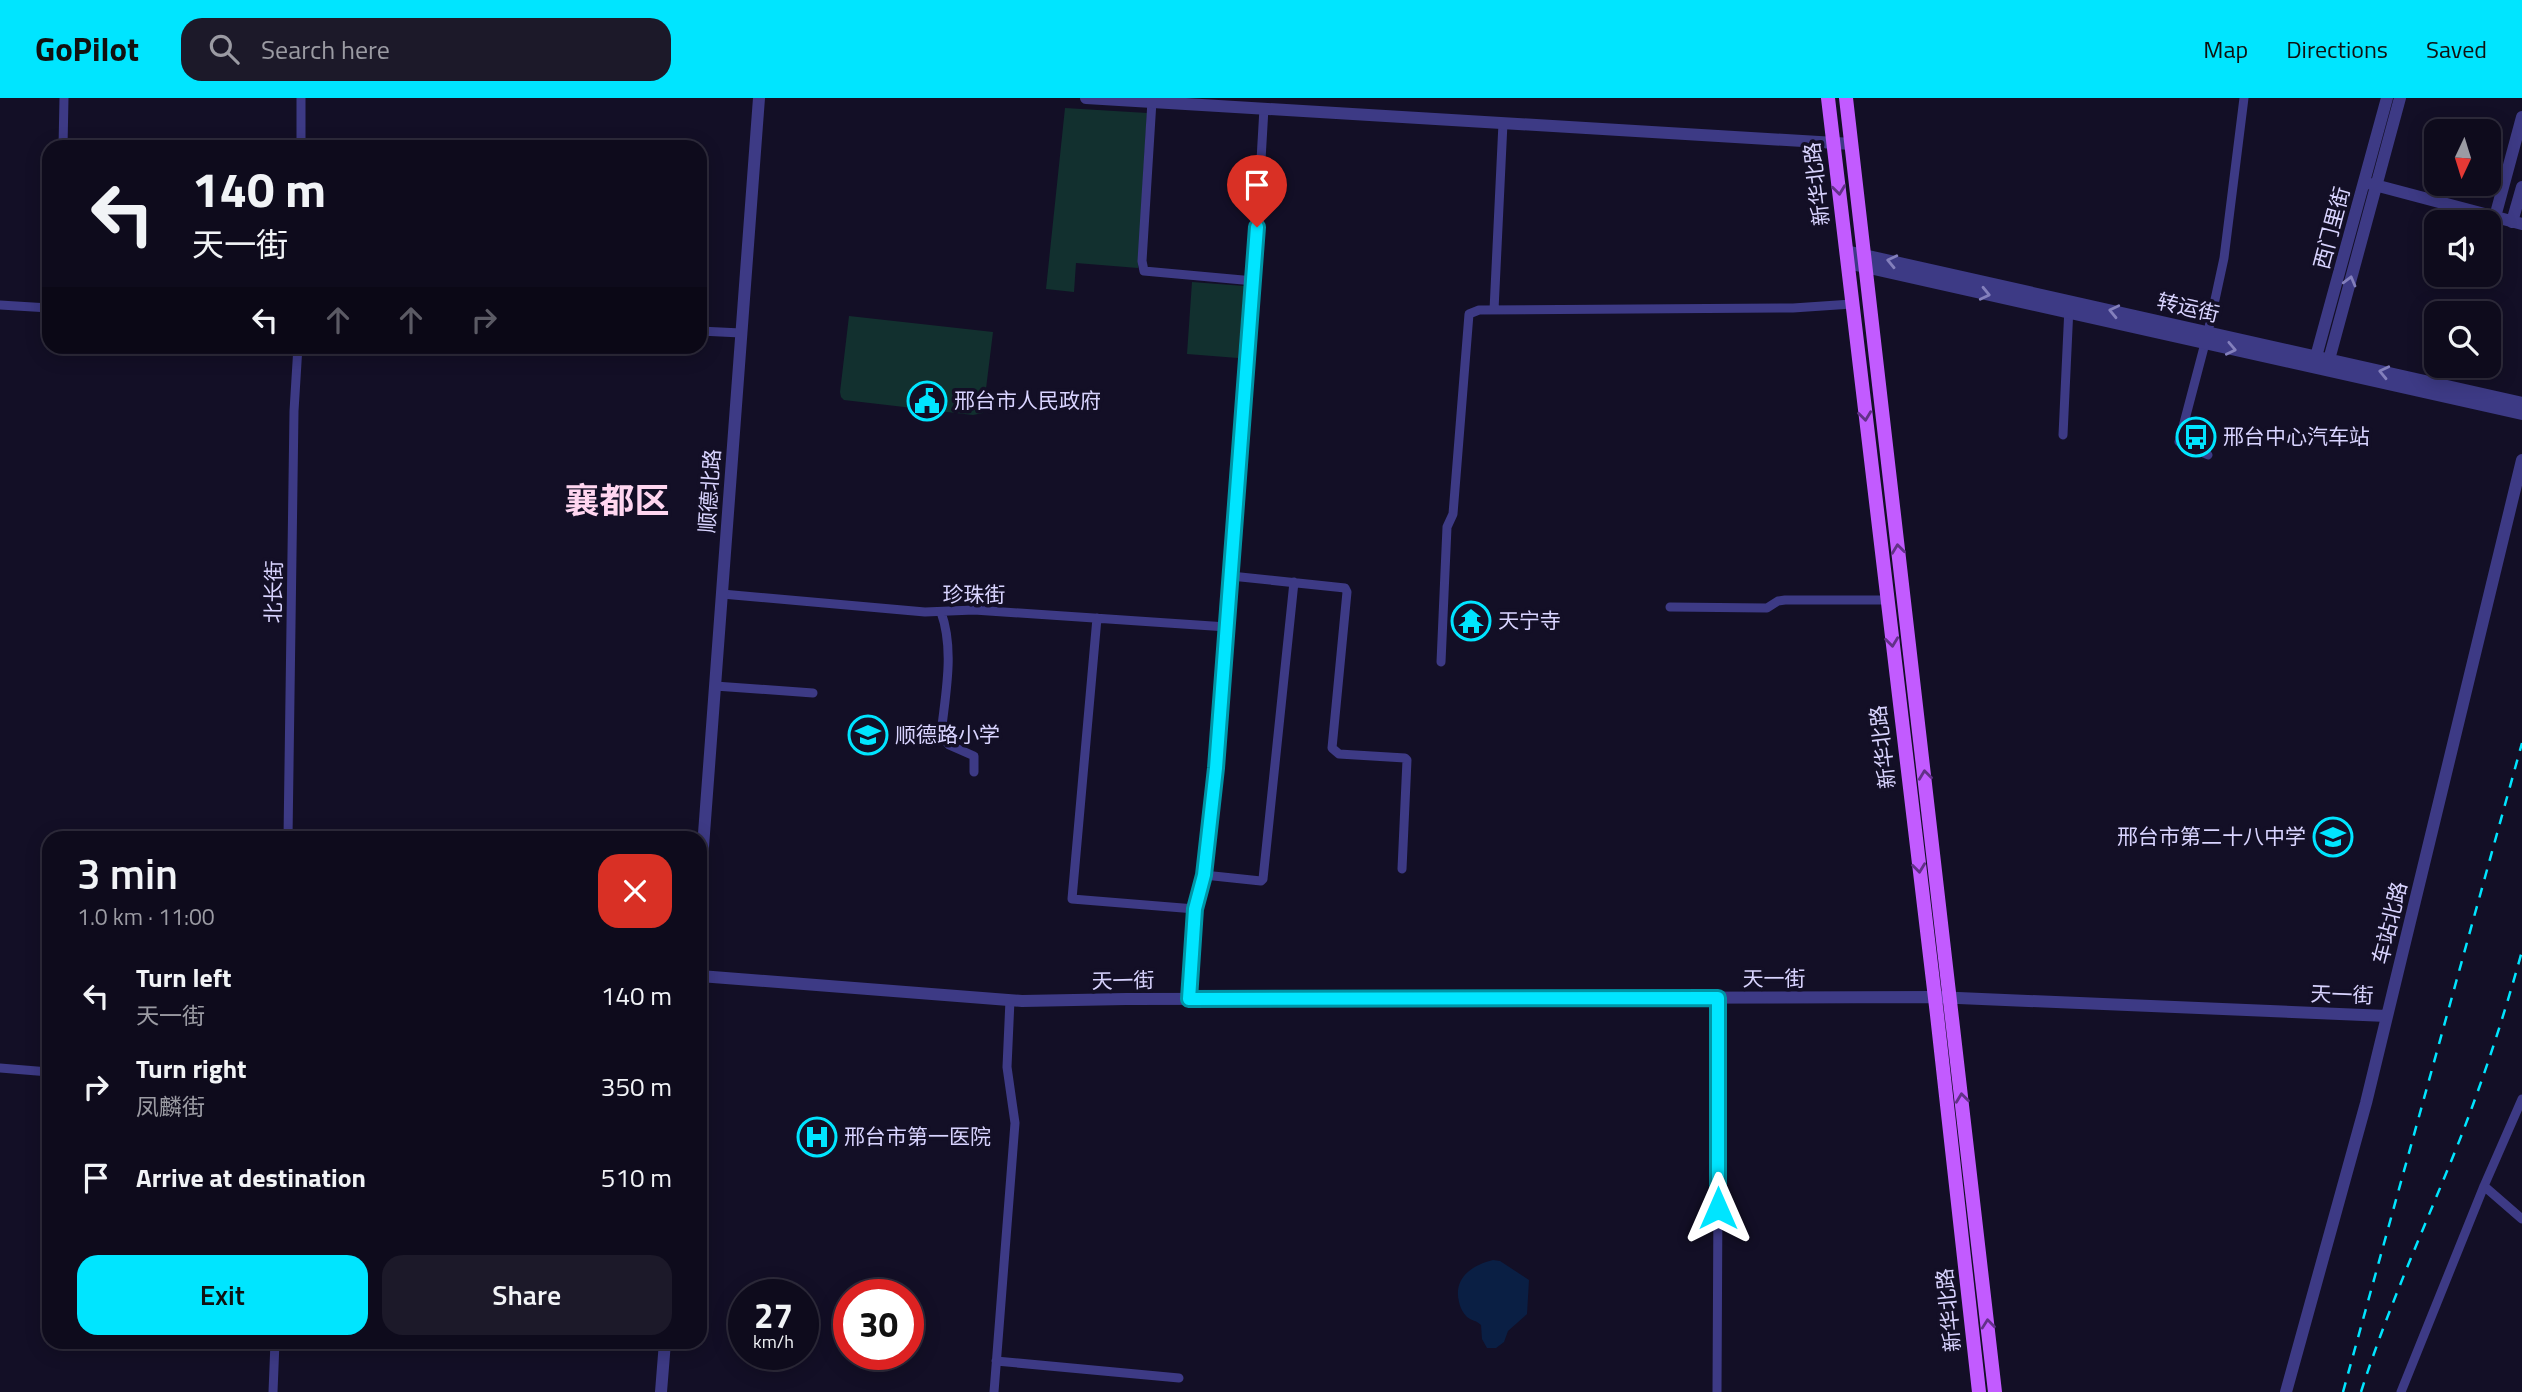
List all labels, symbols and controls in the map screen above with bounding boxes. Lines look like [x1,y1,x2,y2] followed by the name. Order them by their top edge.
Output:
[181,18,671,81] search box
[35,24,139,74] text: GoPilot
[205,30,243,68] icon: search
[261,30,390,69] text: Search here
[2203,31,2248,67] text: Map
[2286,31,2388,67] text: Directions
[2426,31,2487,67] text: Saved
[2424,119,2501,196] north arrow
[2424,119,2501,378] map controls
[1795,140,1837,228] street label: 新华北路
[192,151,326,226] text: 140 m
[1227,155,1287,227] pin
[1238,166,1276,204] icon: arrive
[77,168,168,259] icon: left
[2305,183,2357,272] street label: 西门里街
[1831,184,1846,196] one-way arrow
[2424,210,2501,287] button: sound
[192,220,288,268] text: 天一街
[1886,255,1898,269] one-way arrow
[2342,275,2357,287] one-way arrow
[2154,284,2223,330] street label: 转运街
[1979,286,1991,300] one-way arrow
[246,301,284,339] icon: left
[319,301,357,339] icon: ahead
[392,301,430,339] icon: ahead
[465,301,503,339] icon: right
[2424,301,2501,378] button: search
[2108,305,2120,319] one-way arrow
[2225,341,2237,356] one-way arrow
[2378,365,2390,380] one-way arrow
[906,380,948,422] public building icon: 邢台市人民政府
[954,384,1101,416] place label: 邢台市人民政府
[1857,410,1872,422] one-way arrow
[2175,416,2217,458] bus stop icon: 邢台中心汽车站
[2223,420,2370,452] place label: 邢台中心汽车站
[690,448,728,534] street label: 顺德北路
[564,473,670,527] district label: 襄都区
[1891,543,1906,555] one-way arrow
[256,560,290,624] street label: 北长街
[943,578,1006,610] street label: 珍珠街
[1450,600,1492,642] temple icon: 天宁寺
[1498,604,1561,636] place label: 天宁寺
[1884,636,1899,648] one-way arrow
[1861,703,1903,791] street label: 新华北路
[847,714,889,756] school or university icon: 顺德路小学
[895,718,1000,750] place label: 顺德路小学
[1917,769,1932,781] one-way arrow
[2312,816,2354,858] school or university icon: 邢台市第二十八中学
[2117,820,2306,852] place label: 邢台市第二十八中学
[77,841,178,905] text: 3 min
[598,854,672,928] button: close
[1912,862,1927,874] one-way arrow
[2363,878,2415,967] street label: 车站北路
[77,899,215,934] text: 1.0 km · 11:00
[136,958,231,997] text: Turn left
[1743,962,1806,994] street label: 天一街
[1091,963,1155,997] street label: 天一街
[601,976,672,1015] text: 140 m
[77,977,115,1015] icon: left
[2310,977,2374,1011] street label: 天一街
[136,998,205,1033] text: 天一街
[136,1049,247,1088] text: Turn right
[601,1067,672,1106] text: 350 m
[77,1068,115,1106] icon: right
[136,1089,205,1124] text: 凤麟街
[1955,1092,1970,1104] one-way arrow
[796,1116,838,1158] hospital icon: 邢台市第一医院
[844,1120,991,1152] place label: 邢台市第一医院
[136,1158,366,1197] text: Arrive at destination
[601,1158,672,1197] text: 510 m
[77,1159,115,1197] icon: arrive
[1681,1171,1755,1245] position arrow
[77,1255,368,1335] button: Exit
[382,1255,672,1335] button: Share
[1928,1267,1968,1354] street label: 新华北路
[833,1279,924,1370] speed limit sign: 30
[754,1288,793,1342] text: 27
[1981,1318,1996,1329] one-way arrow
[753,1328,794,1355] text: km/h

